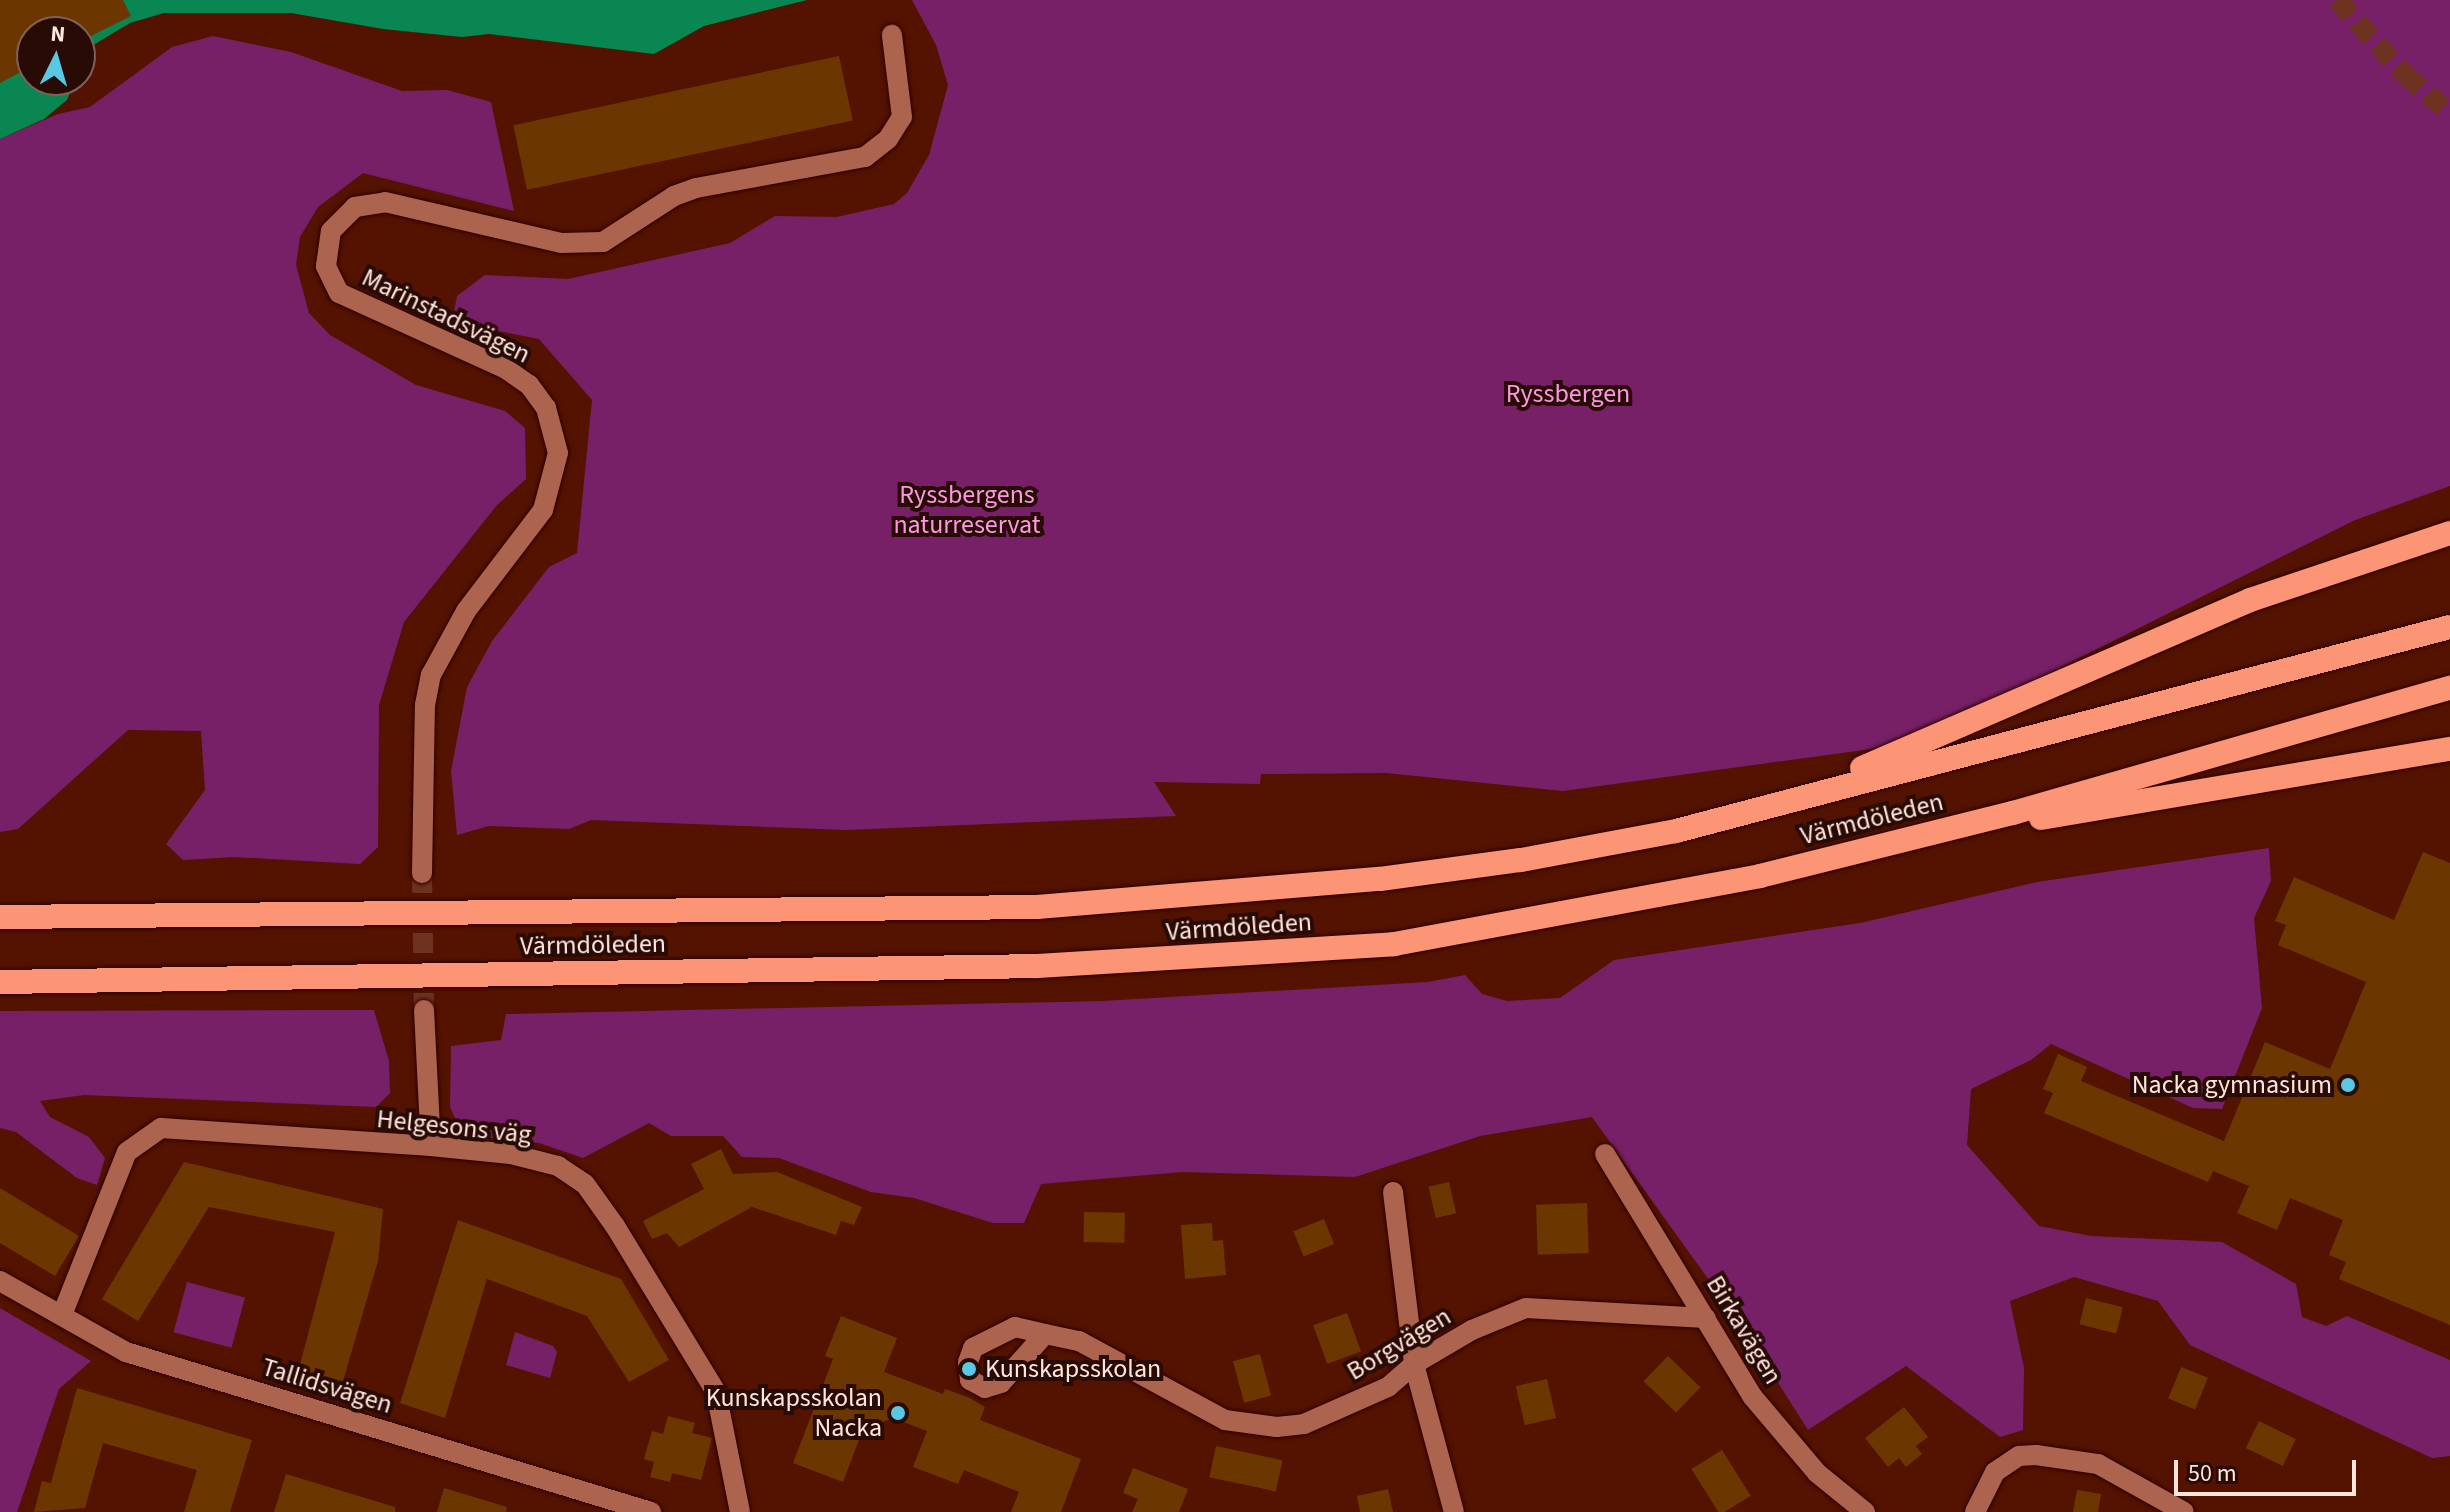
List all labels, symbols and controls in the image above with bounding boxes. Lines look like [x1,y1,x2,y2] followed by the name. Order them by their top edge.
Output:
[16,16,96,96] north arrow
[49,18,67,51] text: N
[357,262,535,370] street label: Marinstadsvägen
[1506,378,1630,410] park label: Ryssbergen
[893,479,1041,540] park label: Ryssbergens naturreservat
[1797,786,1947,852] street label: Värmdöleden
[1165,906,1313,948] street label: Värmdöleden
[520,928,666,962] street label: Värmdöleden
[2132,1069,2332,1101] place label: Nacka gymnasium
[2339,1076,2357,1094] marker: Nacka gymnasium
[375,1103,533,1151] street label: Helgesons väg
[1699,1270,1789,1390] street label: Birkavägen
[1341,1301,1457,1387] street label: Borgvägen
[258,1351,396,1421] street label: Tallidsvägen
[985,1353,1161,1385] place label: Kunskapsskolan
[960,1360,978,1378] marker: Kunskapsskolan
[706,1382,882,1444] place label: Kunskapsskolan Nacka
[889,1404,907,1422] marker: Kunskapsskolan Nacka
[2178,1444,2360,1494] scale bar
[2188,1456,2237,1491] text: 50 m

